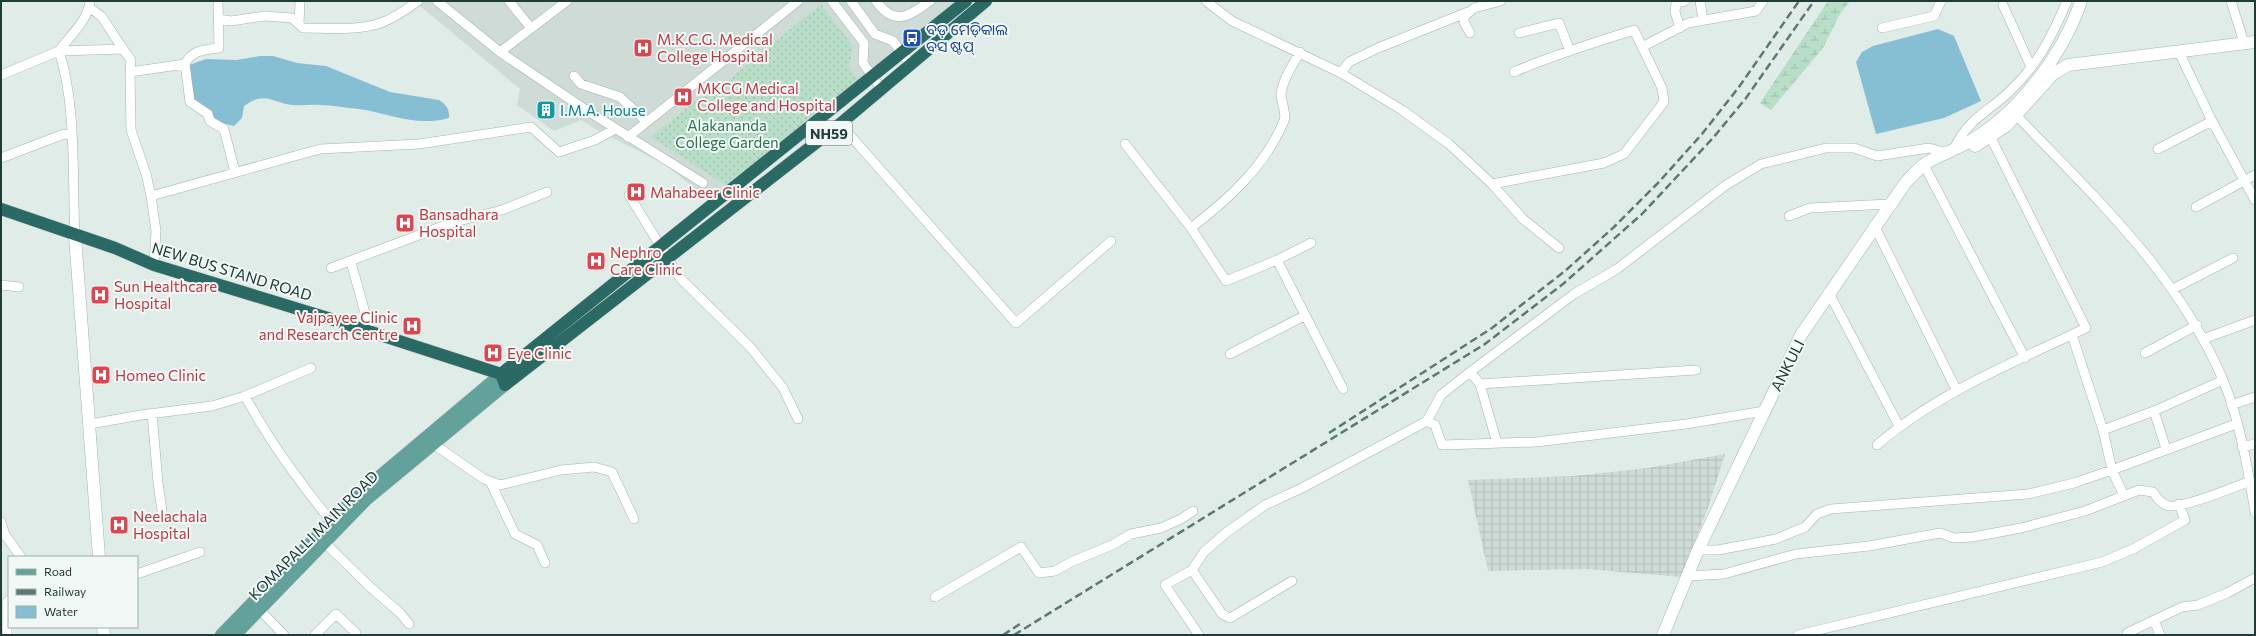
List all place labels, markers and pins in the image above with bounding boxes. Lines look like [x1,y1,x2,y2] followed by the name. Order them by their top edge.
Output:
[926,20,1008,56] place label: ବଡ଼ ମେଡ଼ିକାଲ ବସ ଷ୍ଟପ୍
[901,27,923,49] bus stop icon: ବଡ଼ ମେଡ଼ିକାଲ ବସ ଷ୍ଟପ୍
[657,30,773,65] place label: M.K.C.G. Medical College Hospital
[632,37,654,59] hospital icon: M.K.C.G. Medical College Hospital
[697,79,836,114] place label: MKCG Medical College and Hospital
[672,86,694,108] hospital icon: MKCG Medical College and Hospital
[535,99,557,121] building icon: I.M.A. House
[560,101,646,119] place label: I.M.A. House
[625,181,647,203] hospital icon: Mahabeer Clinic
[650,183,760,201] place label: Mahabeer Clinic
[419,205,499,240] place label: Bansadhara Hospital
[394,212,416,234] hospital icon: Bansadhara Hospital
[610,243,682,278] place label: Nephro Care Clinic
[585,250,607,272] hospital icon: Nephro Care Clinic
[114,277,217,312] place label: Sun Healthcare Hospital
[89,284,111,306] hospital icon: Sun Healthcare Hospital
[259,308,398,343] place label: Vajpayee Clinic and Research Centre
[401,315,423,337] hospital icon: Vajpayee Clinic and Research Centre
[482,342,504,364] hospital icon: Eye Clinic
[507,344,572,362] place label: Eye Clinic
[90,364,112,386] hospital icon: Homeo Clinic
[115,366,206,384] place label: Homeo Clinic
[133,507,207,542] place label: Neelachala Hospital
[108,514,130,536] hospital icon: Neelachala Hospital

